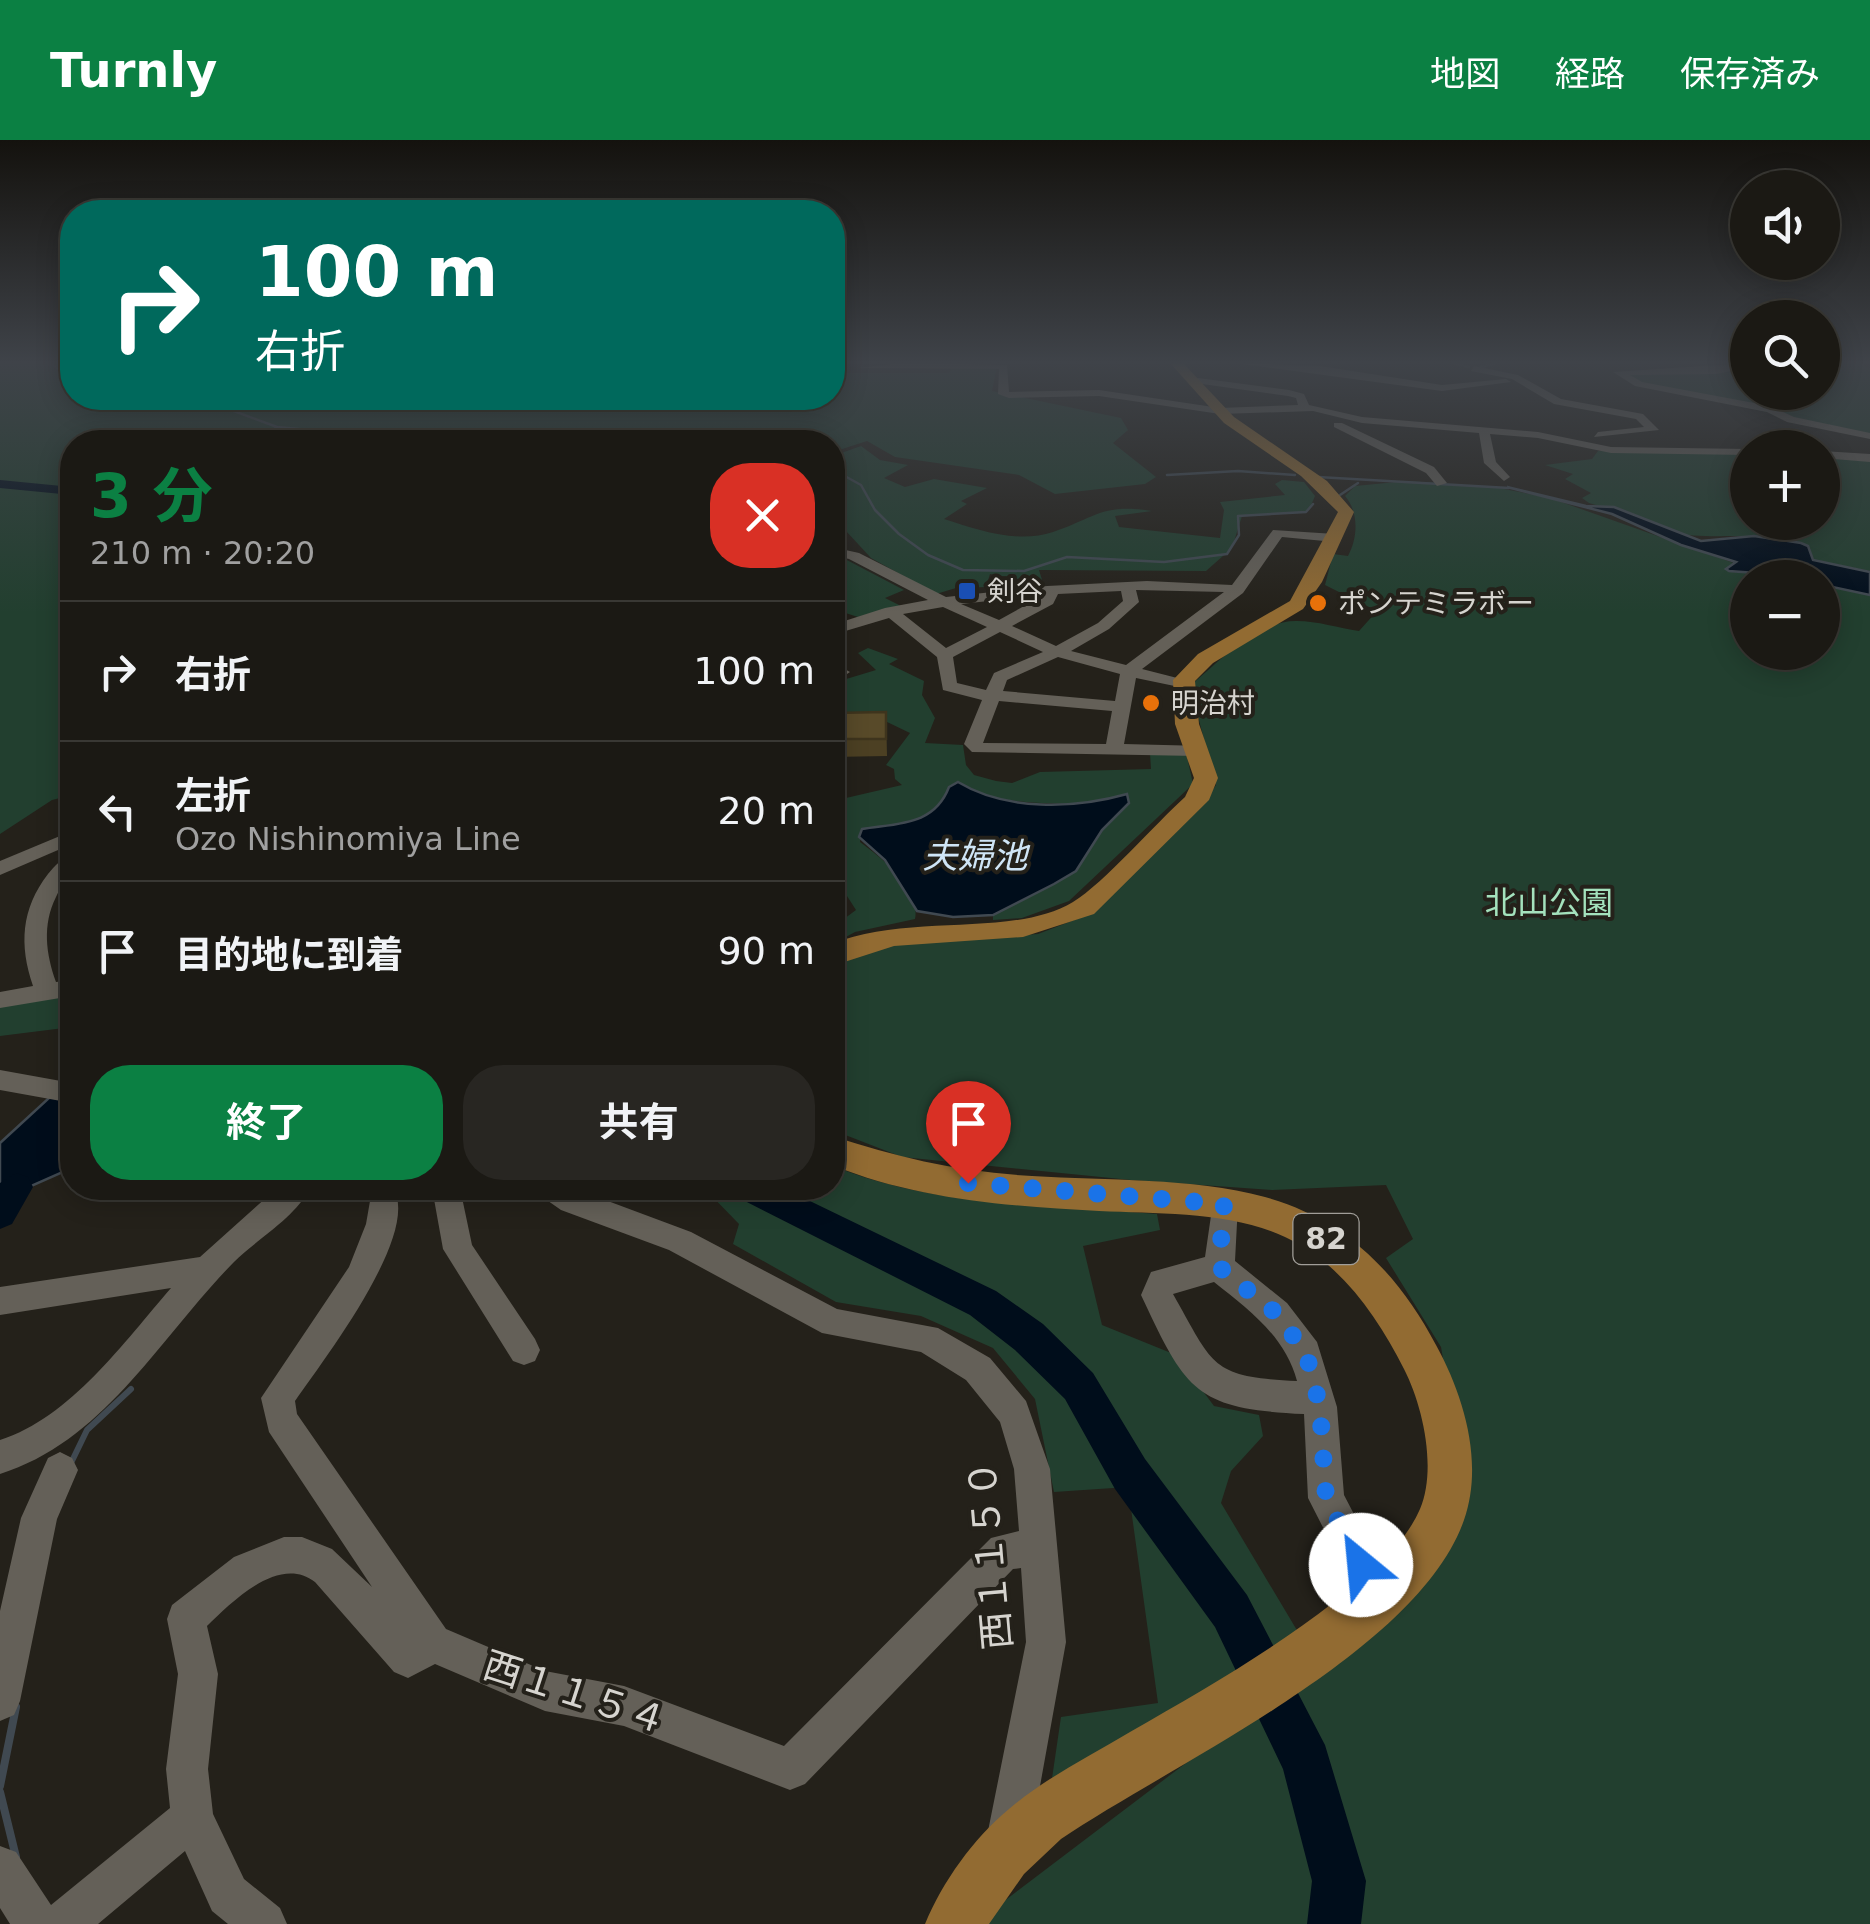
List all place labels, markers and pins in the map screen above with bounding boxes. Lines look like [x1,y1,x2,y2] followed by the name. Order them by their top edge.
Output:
[987,575,1043,608] place label: 剣谷
[956,580,978,602] marker: 剣谷
[1338,587,1534,620] place label: ポンテミラボー
[1307,592,1329,614] marker: ポンテミラボー
[1171,687,1255,720] place label: 明治村
[1140,692,1162,714] marker: 明治村
[926,1081,1011,1184] pin

